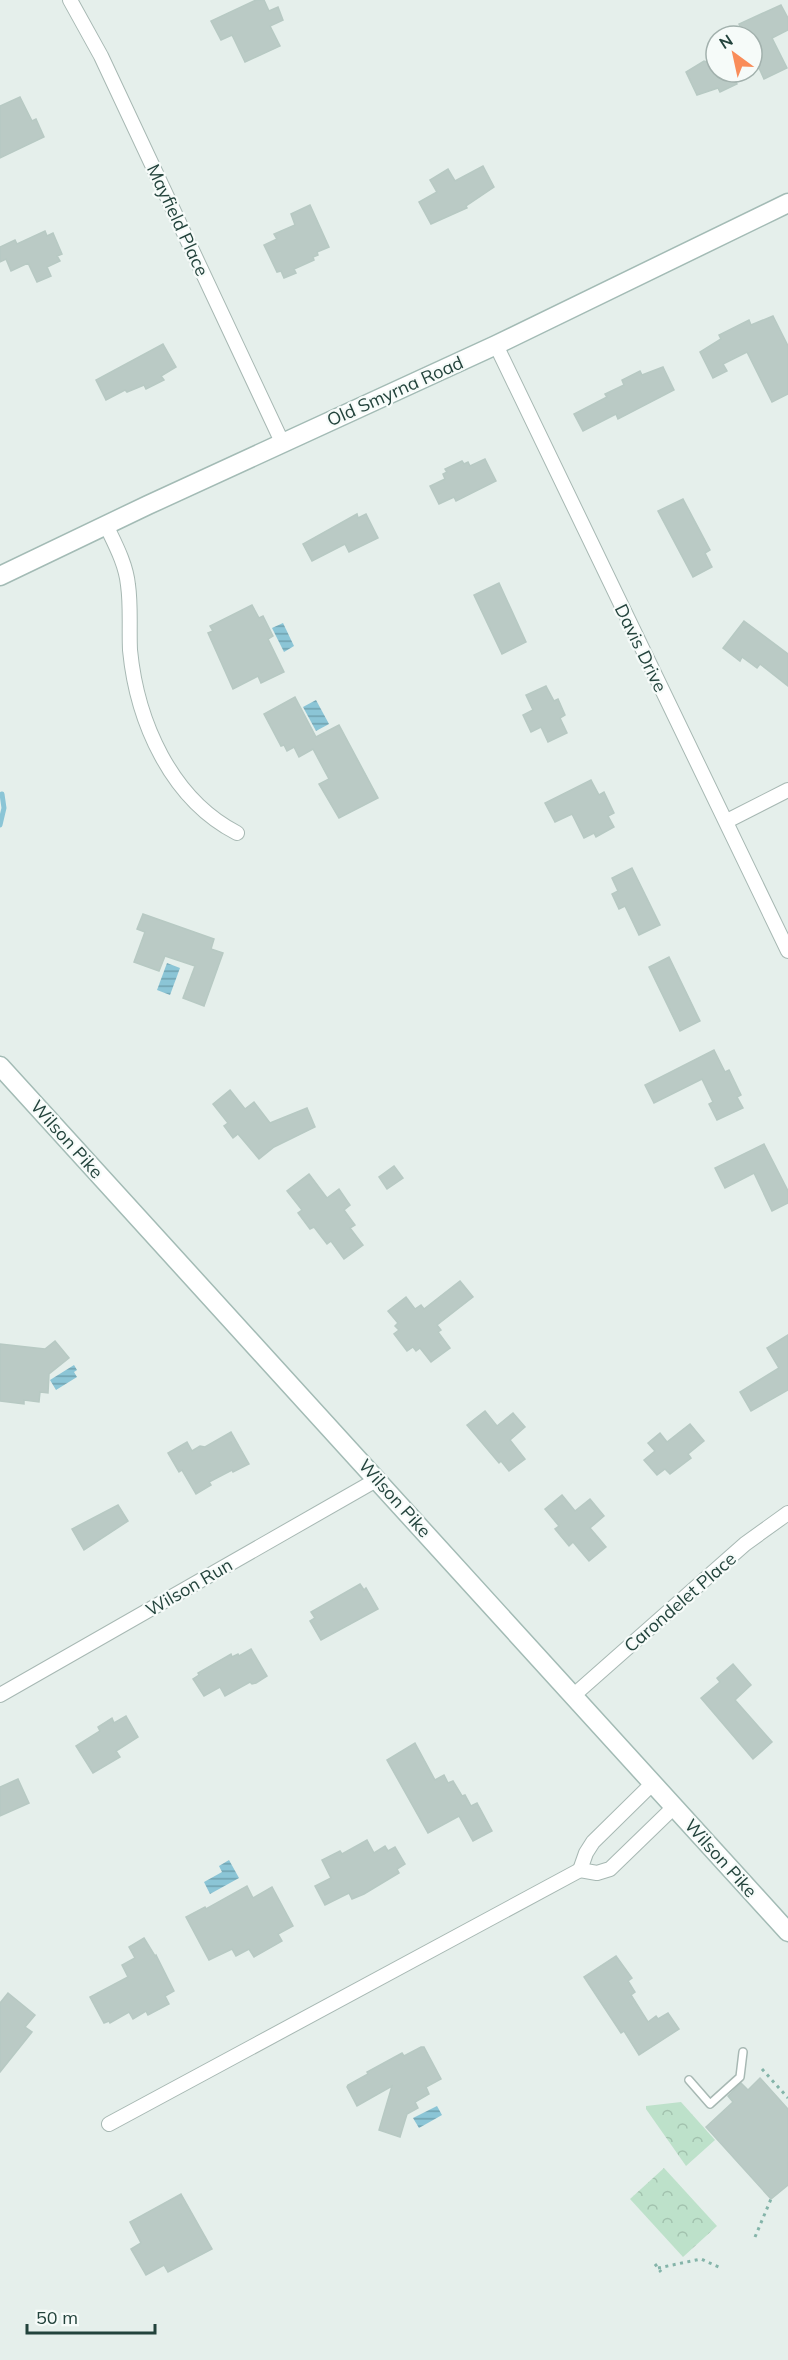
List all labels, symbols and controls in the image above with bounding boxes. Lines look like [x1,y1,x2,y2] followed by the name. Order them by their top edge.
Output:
[704,24,764,84] north arrow
[715,30,736,53] text: N
[142,160,214,280] street label: Mayfield Place
[323,351,467,431] street label: Old Smyrna Road
[610,600,672,696] street label: Davis Drive
[26,1095,108,1183] street label: Wilson Pike
[354,1454,436,1542] street label: Wilson Pike
[619,1547,741,1657] street label: Carondelet Place
[141,1553,237,1621] street label: Wilson Run
[680,1814,762,1902] street label: Wilson Pike
[27,2297,154,2335] scale bar
[36,2306,78,2329] text: 50 m

